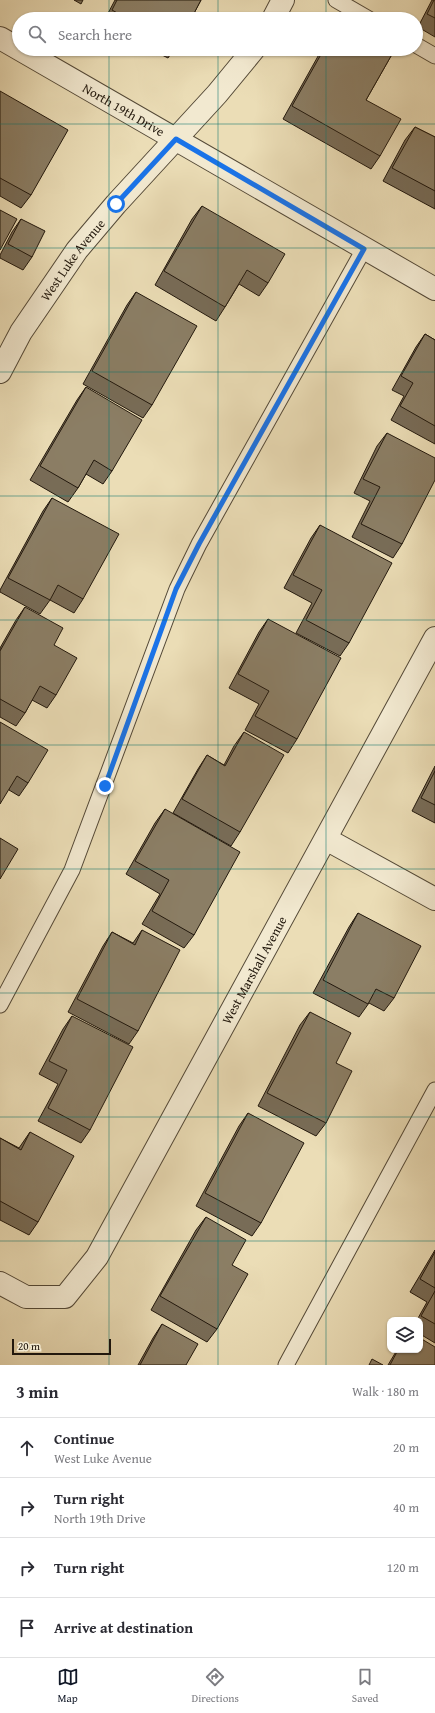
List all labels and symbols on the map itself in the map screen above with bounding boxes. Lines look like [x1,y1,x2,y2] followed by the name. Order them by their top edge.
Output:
[79,79,168,141] street label: North 19th Drive
[107,195,125,213] route start
[36,215,110,305] street label: West Luke Avenue
[96,777,114,795] route end
[217,913,291,1027] street label: West Marshall Avenue
[12,1337,111,1356] scale bar

